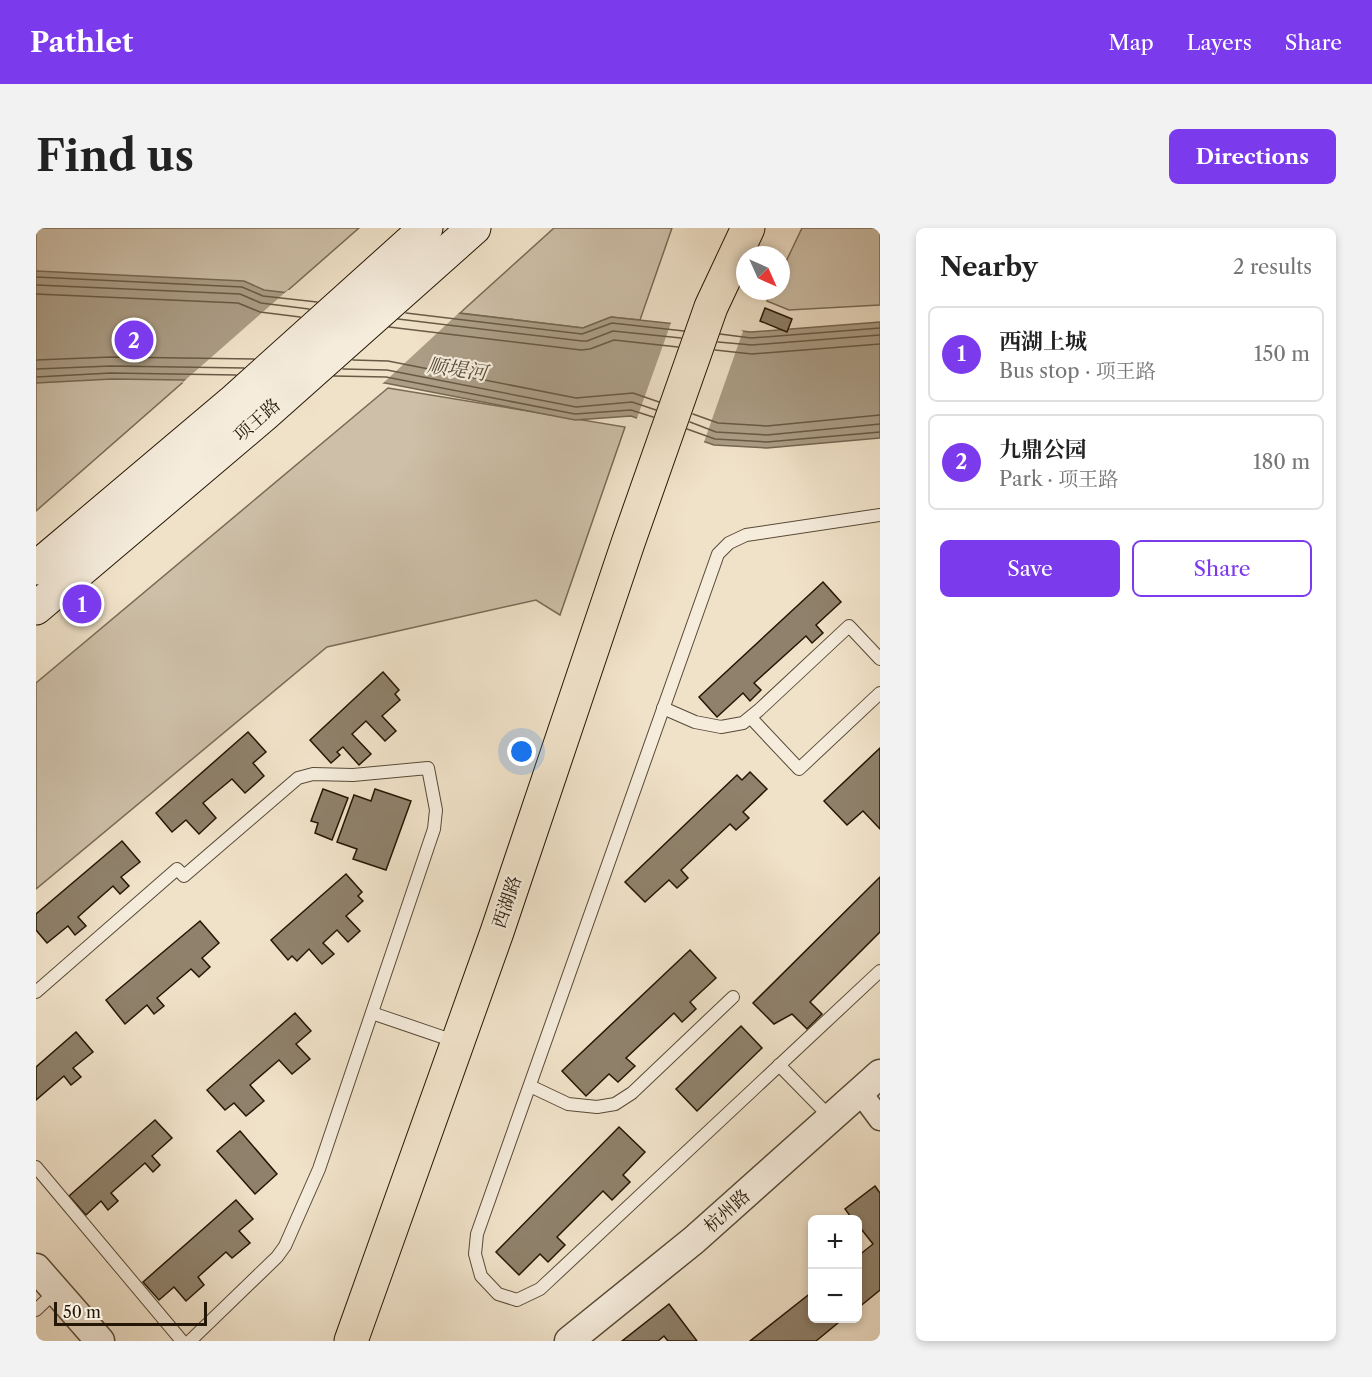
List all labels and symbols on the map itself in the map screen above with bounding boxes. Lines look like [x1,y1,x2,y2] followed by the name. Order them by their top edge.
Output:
[736,246,790,300] north arrow
[114,318,154,362] pin: 2
[426,353,491,385] water label: 顺堤河
[229,394,285,446] street label: 项王路
[62,582,102,626] pin: 1
[507,737,536,766] your location
[488,873,526,931] street label: 西湖路
[700,1185,754,1237] street label: 杭州路
[54,1299,207,1326] scale bar

